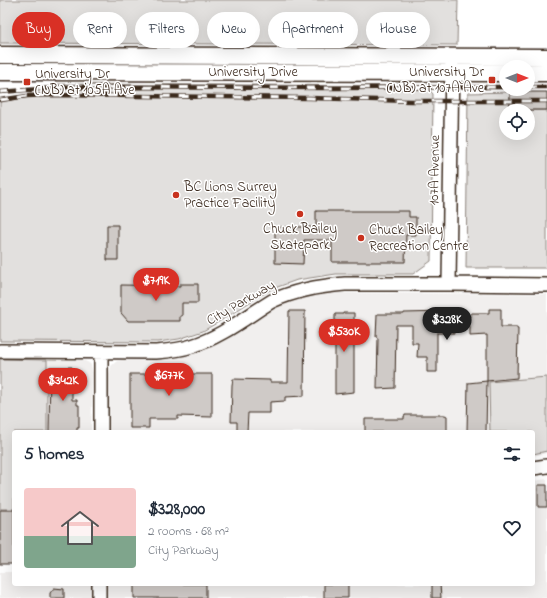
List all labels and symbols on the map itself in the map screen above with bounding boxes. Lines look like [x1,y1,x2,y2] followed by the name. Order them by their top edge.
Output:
[499,60,535,96] north arrow
[208,62,299,84] street label: University Drive
[387,62,485,99] place label: University Dr (NB) at 107A Ave
[35,64,135,101] place label: University Dr (NB) at 105A Ave
[487,75,497,85] marker: University Dr (NB) at 107A Ave
[22,77,32,87] marker: University Dr (NB) at 105A Ave
[424,134,446,205] street label: 107A Avenue
[183,177,277,215] place label: BC Lions Surrey Practice Facility
[171,190,181,200] marker: BC Lions Surrey Practice Facility
[295,209,305,219] marker: Chuck Bailey Skatepark
[263,219,337,256] place label: Chuck Bailey Skatepark
[369,220,469,257] place label: Chuck Bailey Recreation Centre
[356,233,366,243] marker: Chuck Bailey Recreation Centre
[128,268,184,302] pin: $719K
[203,275,280,332] street label: City Parkway
[419,307,475,341] pin: $328K
[316,319,372,353] pin: $530K
[141,363,197,397] pin: $677K
[35,368,91,402] pin: $342K

